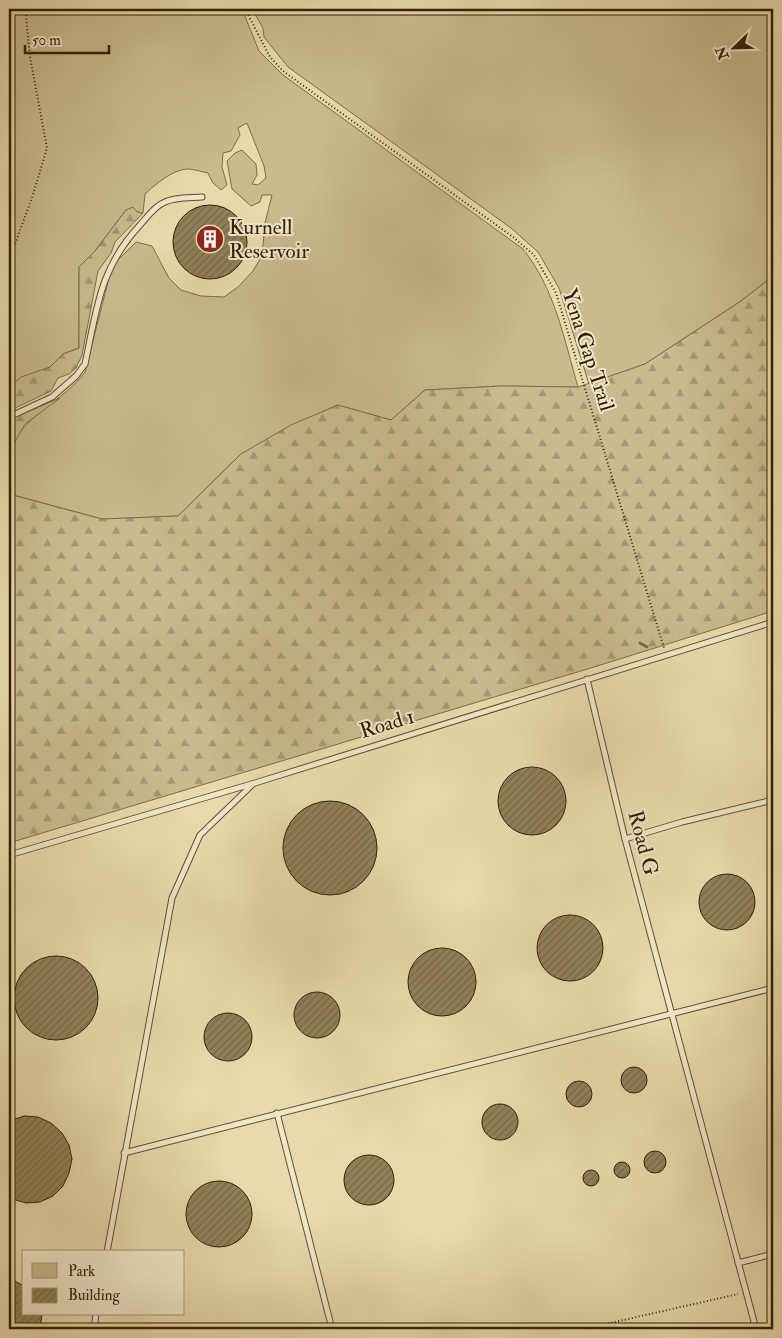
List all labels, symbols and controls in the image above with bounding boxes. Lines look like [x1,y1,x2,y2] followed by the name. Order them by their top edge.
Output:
[25,22,109,54] scale bar
[710,22,760,72] north arrow
[32,31,61,50] text: 50 m
[712,43,733,63] text: N
[229,214,309,265] place label: Kurnell Reservoir
[195,224,225,254] building icon: Kurnell Reservoir
[556,285,621,415] street label: Yena Gap Trail
[356,703,418,745] street label: Road 1
[621,808,665,878] street label: Road G
[22,1250,185,1316] legend
[68,1262,95,1281] text: Park
[68,1286,120,1305] text: Building

